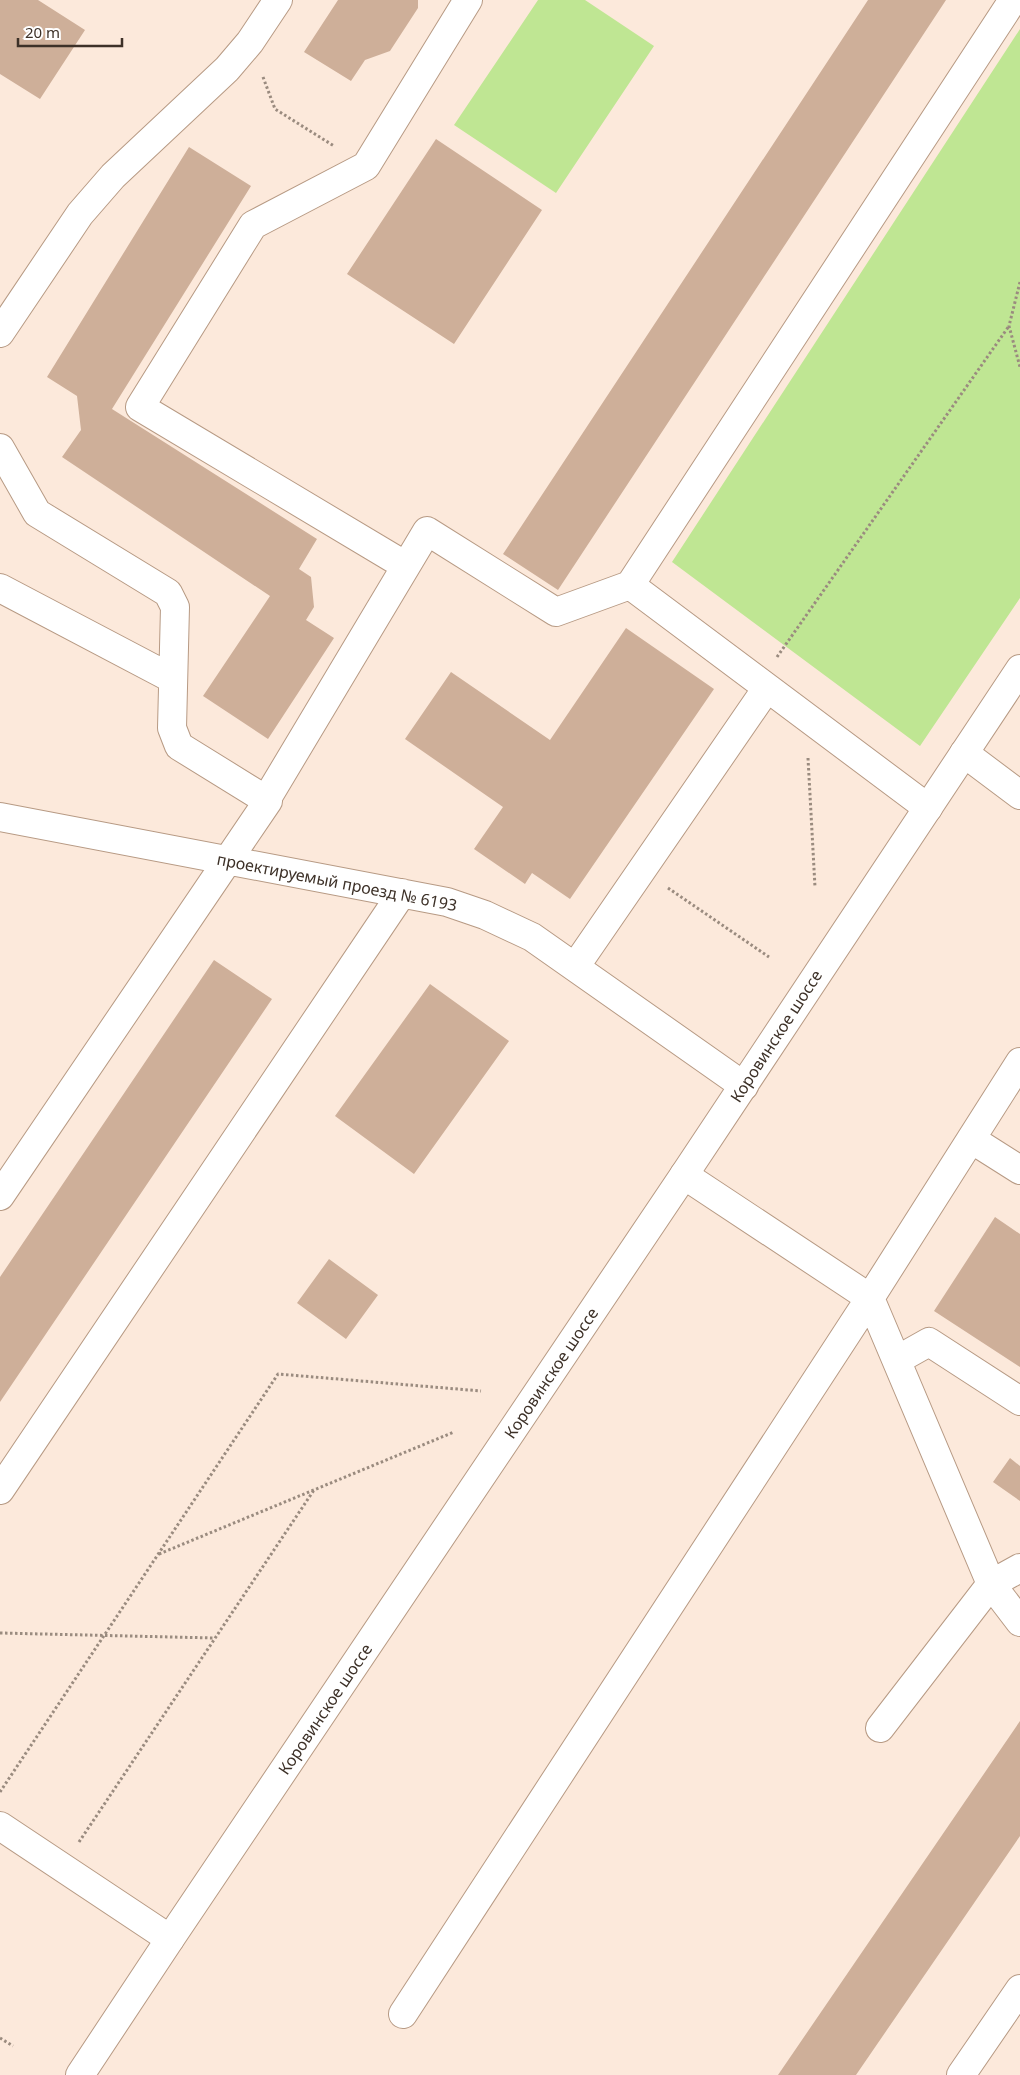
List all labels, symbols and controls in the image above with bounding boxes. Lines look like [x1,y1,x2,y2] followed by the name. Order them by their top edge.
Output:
[18,15,121,47] scale bar
[25,22,60,42] text: 20 m
[215,848,459,916] street label: проектируемый проезд № 6193
[725,965,827,1106] street label: Коровинское шоссе
[499,1303,603,1443] street label: Коровинское шоссе
[273,1639,377,1779] street label: Коровинское шоссе

